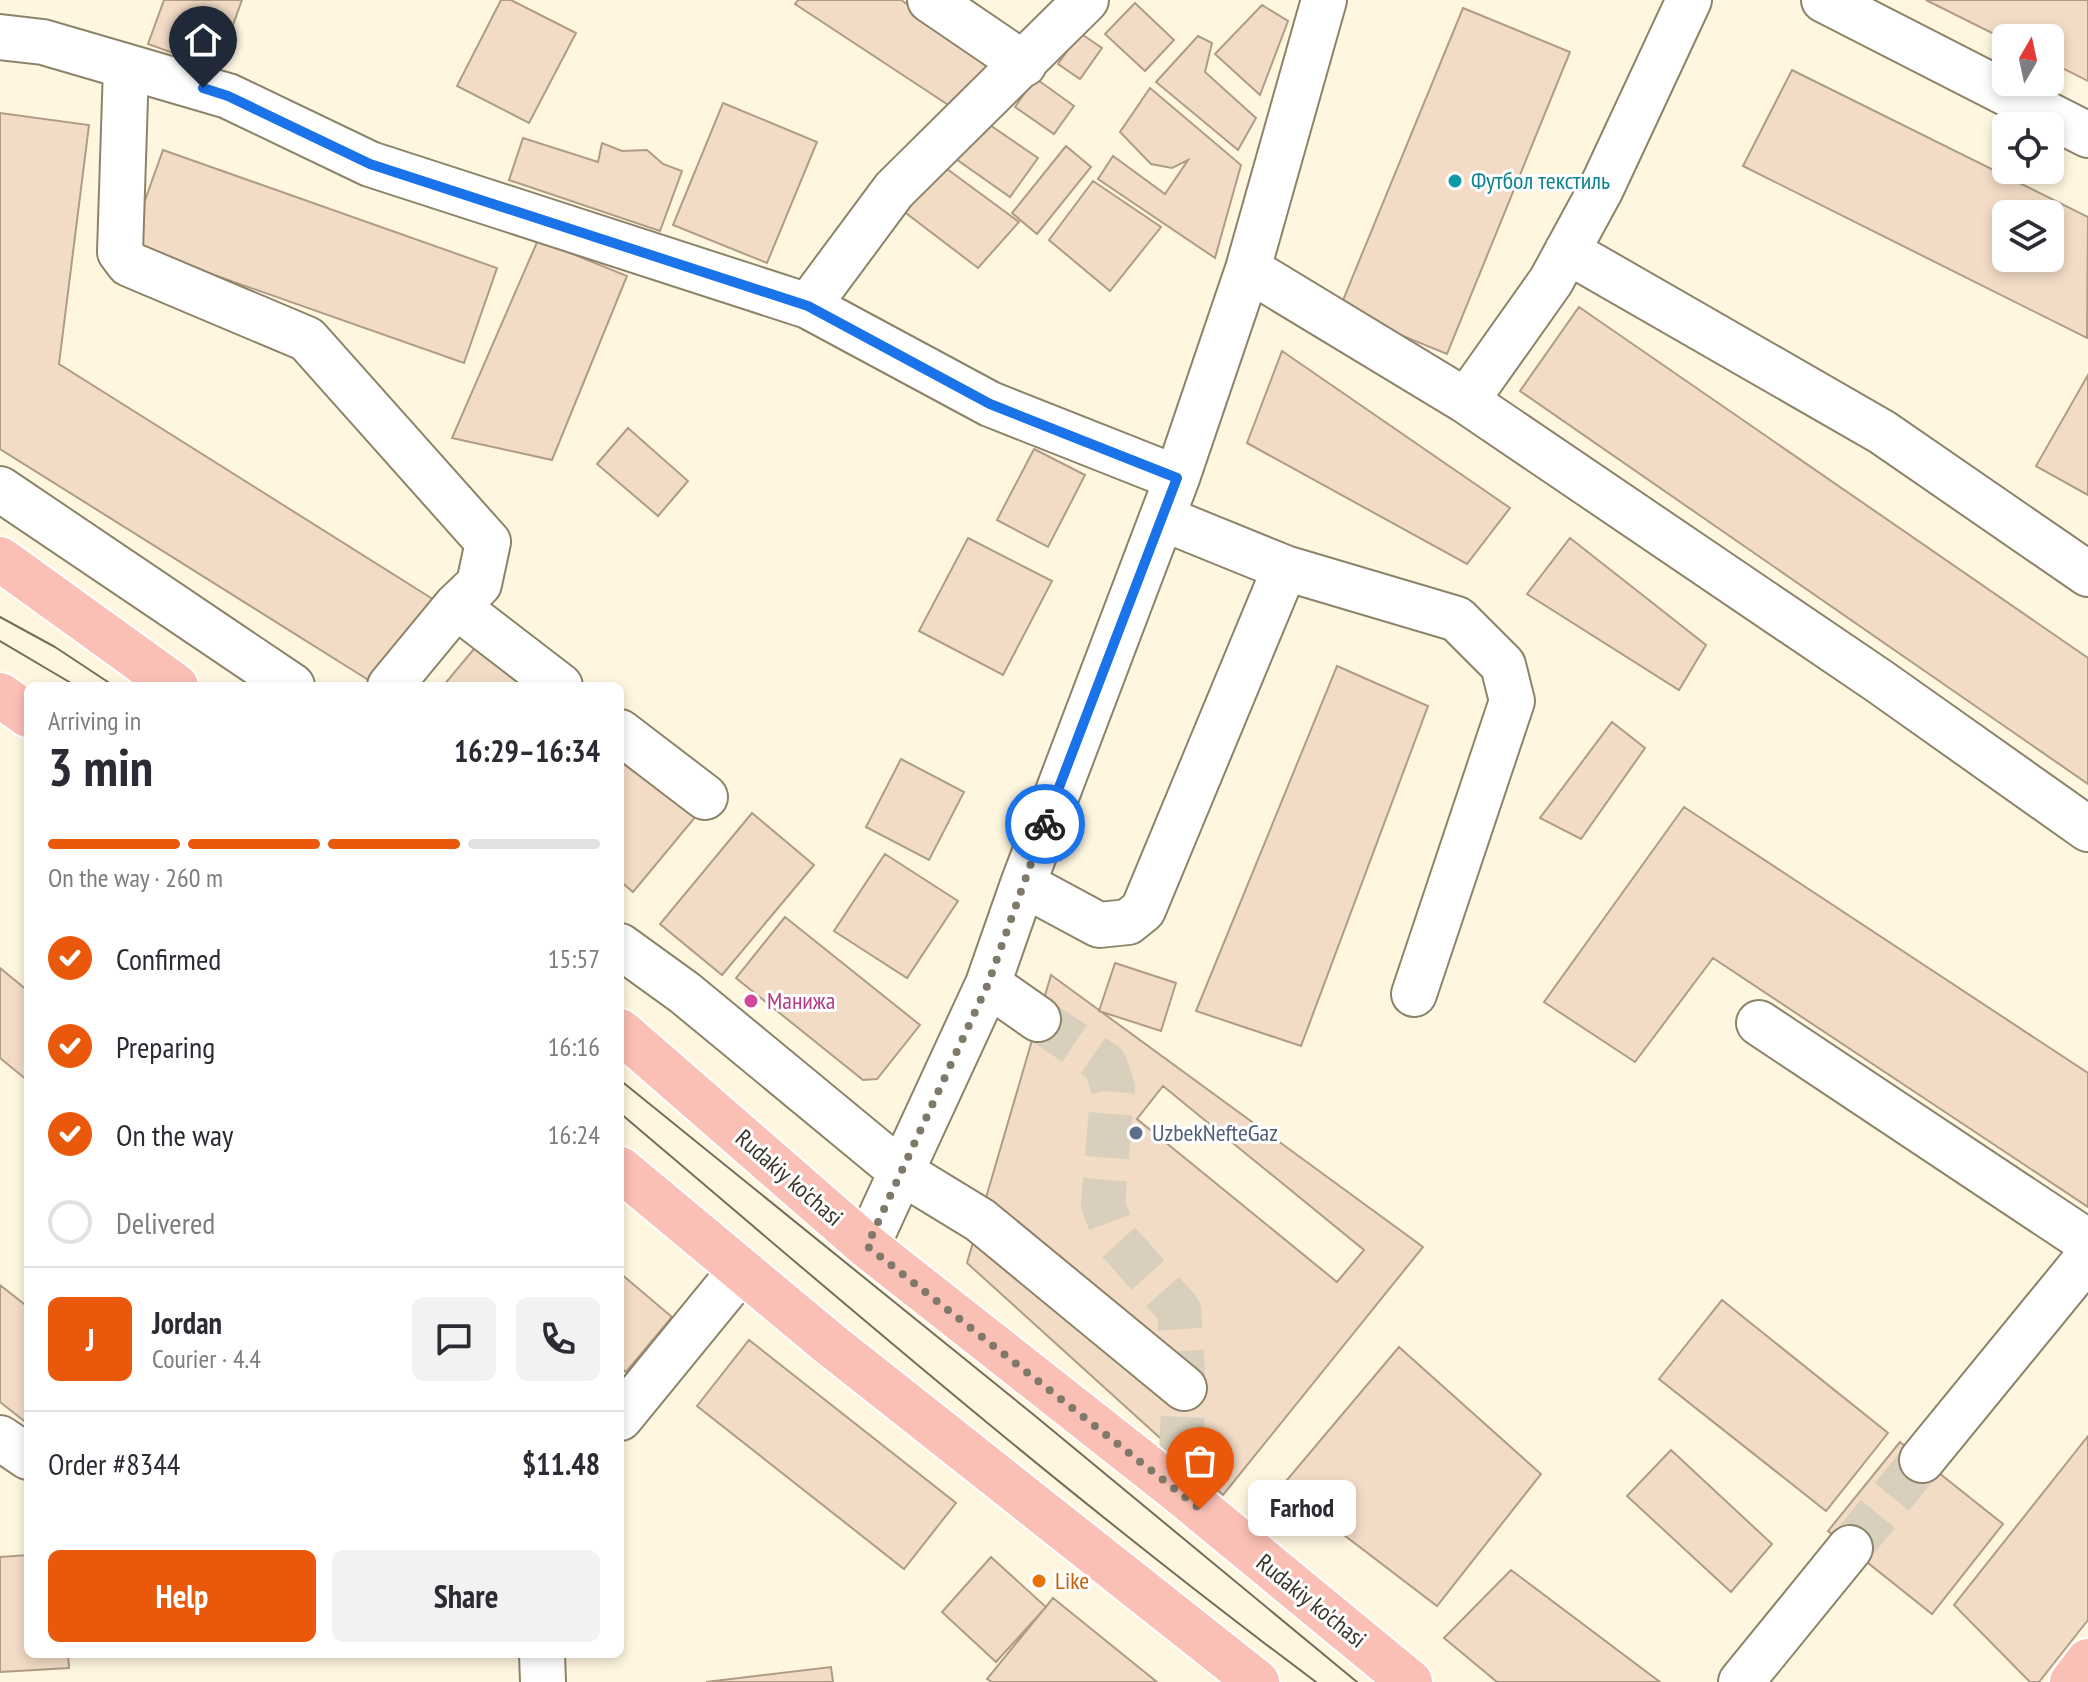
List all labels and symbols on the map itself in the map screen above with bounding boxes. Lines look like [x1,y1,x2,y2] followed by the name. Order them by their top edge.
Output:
[169,6,237,88] pin
[1992,24,2064,96] north arrow
[1471,165,1610,196] place label: Футбол текстиль
[1446,172,1464,190] marker: Футбол текстиль
[1005,784,1085,864] courier
[767,985,835,1016] place label: Манижа
[742,992,760,1010] marker: Манижа
[1152,1117,1278,1148] place label: UzbekNefteGaz
[729,1122,850,1233] street label: Rudakiy ko'chasi
[1127,1124,1145,1142] marker: UzbekNefteGaz
[1166,1427,1234,1509] pin
[1248,1481,1356,1537] callout: Farhod
[1250,1547,1373,1654] street label: Rudakiy ko'chasi
[1055,1565,1089,1596] place label: Like
[1030,1572,1048,1590] marker: Like

